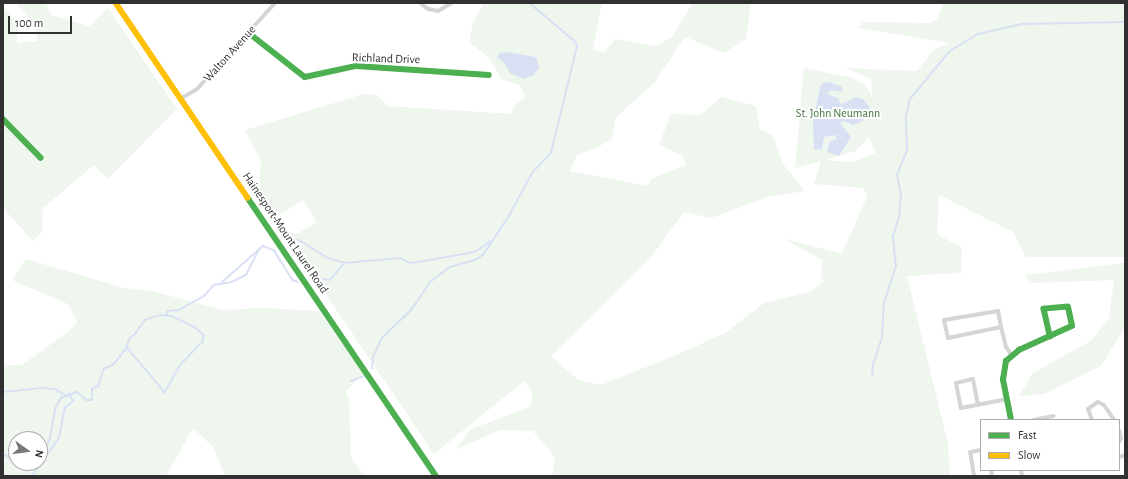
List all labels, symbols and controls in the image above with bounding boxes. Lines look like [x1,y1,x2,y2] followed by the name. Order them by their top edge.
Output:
[10,8,74,34] scale bar
[15,17,43,29] text: 100 m
[201,23,259,85] street label: Walton Avenue
[352,51,420,67] street label: Richland Drive
[796,107,880,121] park label: St. John Neumann
[239,170,331,296] street label: Hainesport-Mount Laurel Road
[980,419,1120,471] legend
[1018,429,1037,441] text: Fast
[8,431,48,471] north arrow
[33,449,45,459] text: N
[1018,449,1040,461] text: Slow

